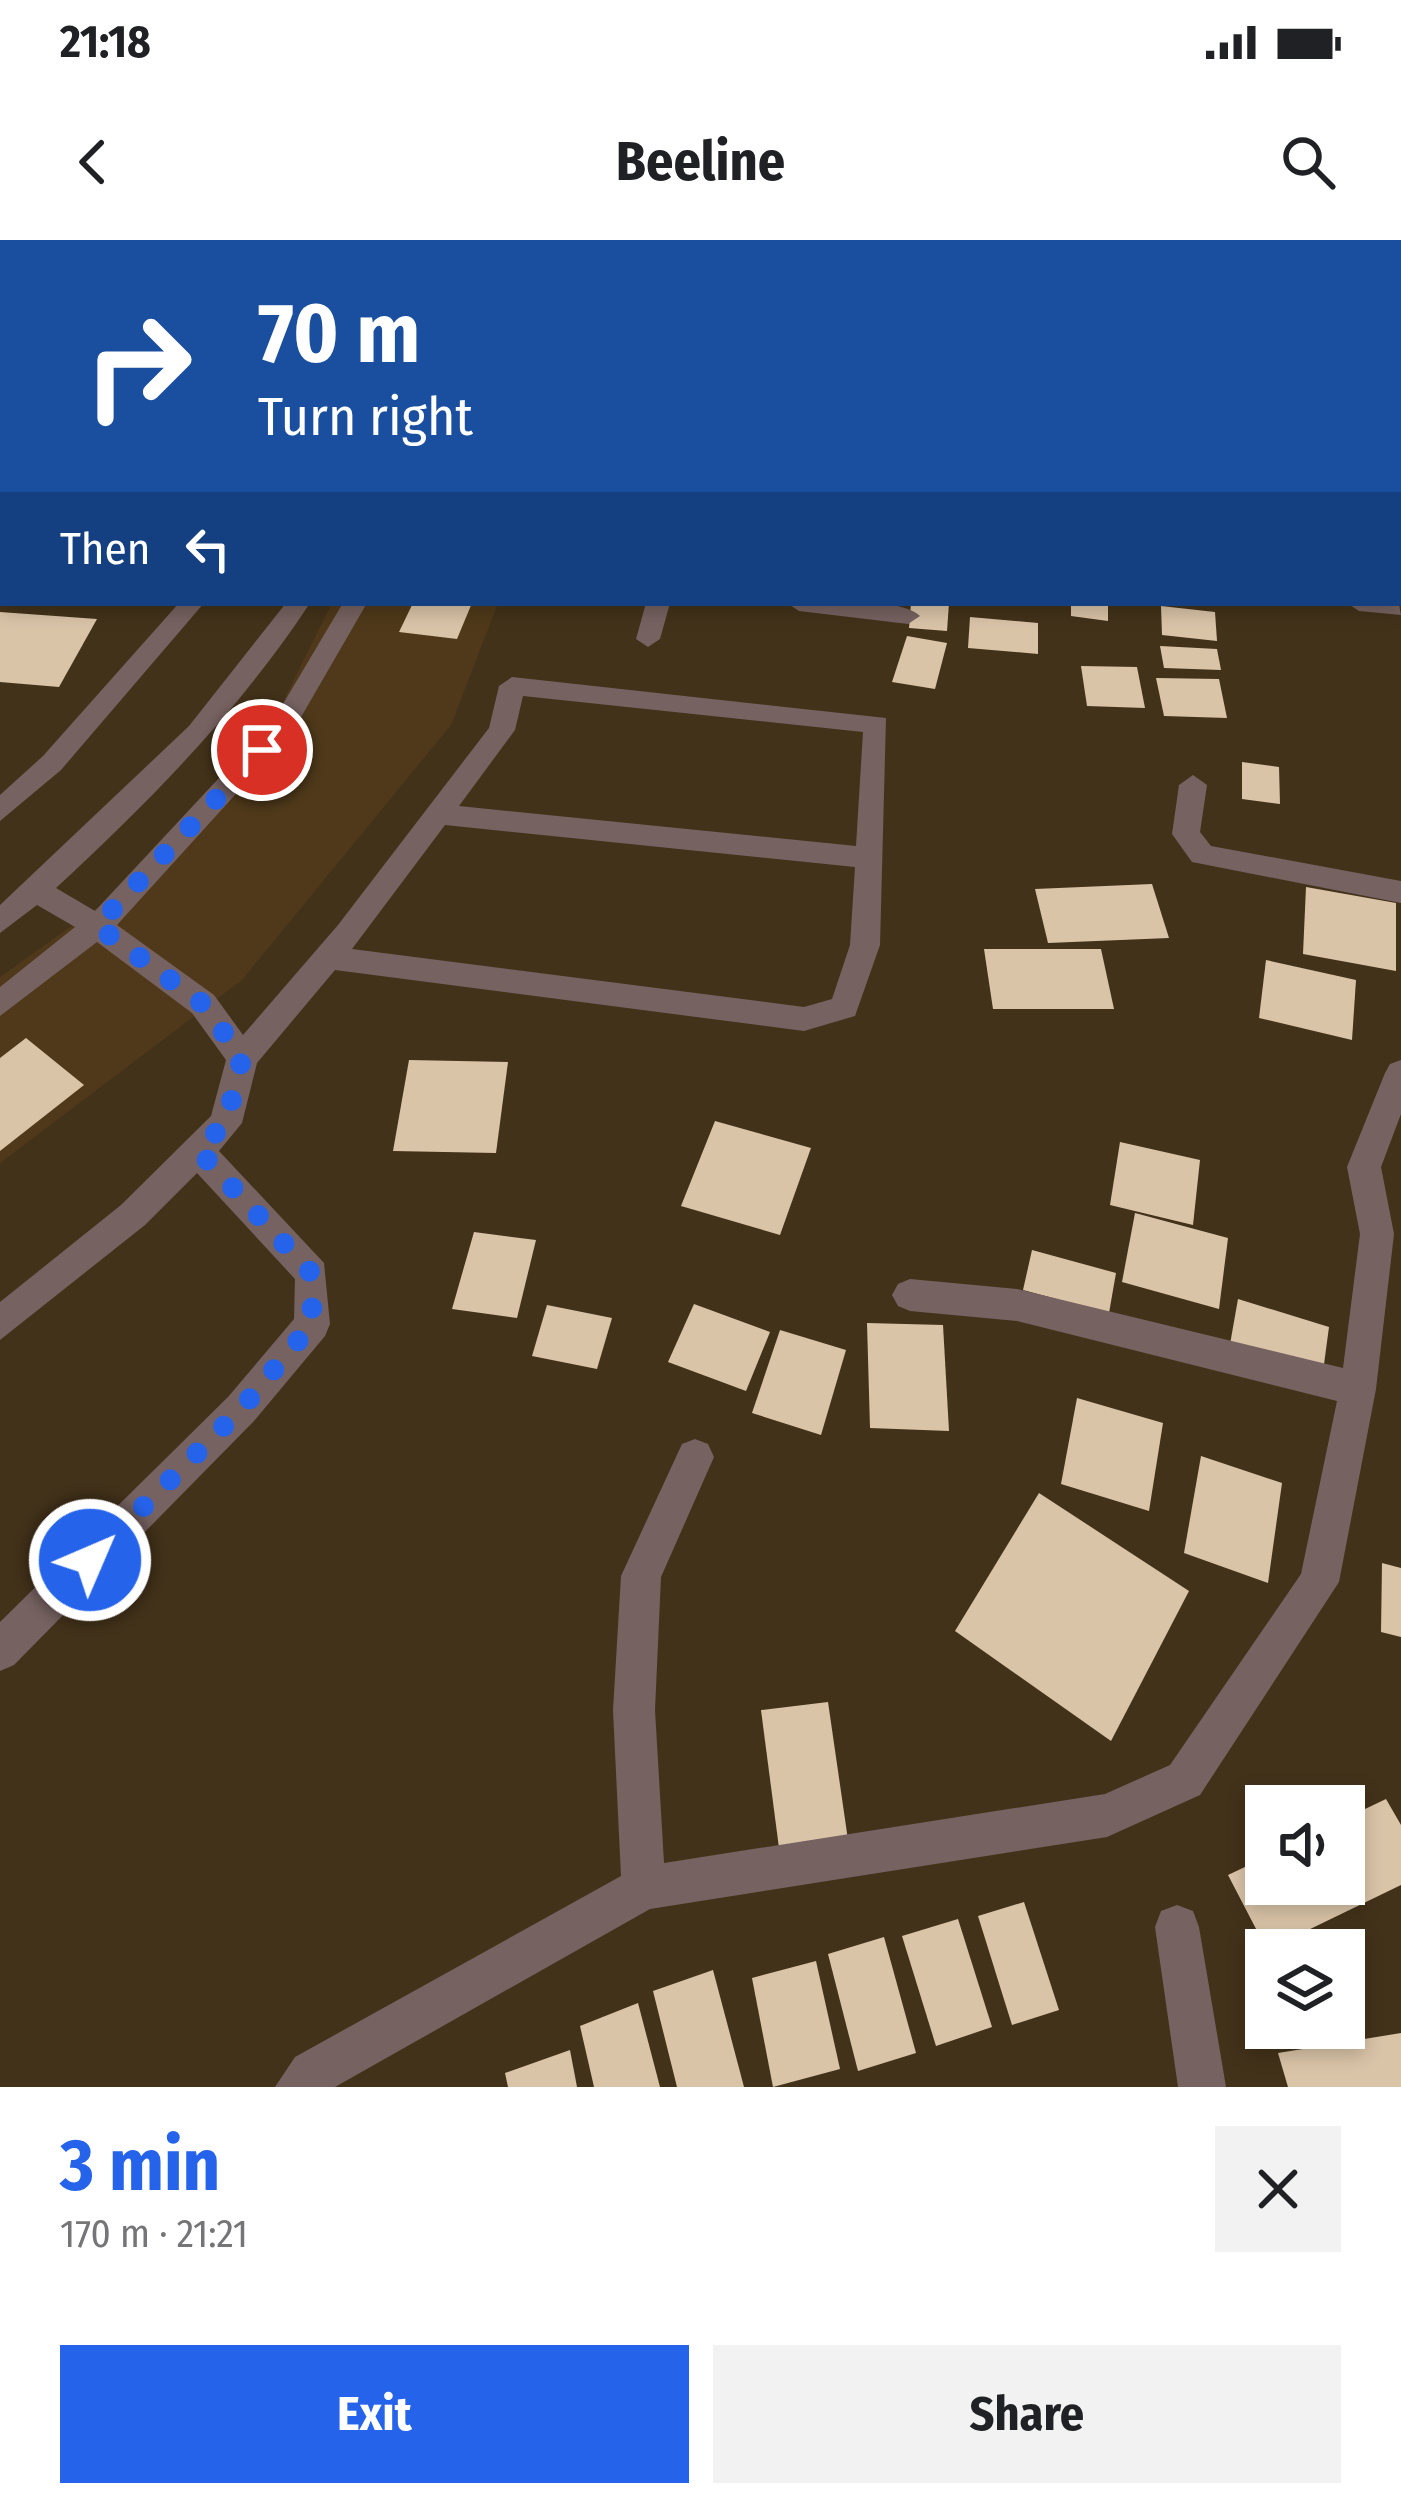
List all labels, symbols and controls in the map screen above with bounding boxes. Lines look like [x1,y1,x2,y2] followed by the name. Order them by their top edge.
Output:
[60,15,151,69] text: 21:18
[60,129,126,195] icon: back
[1275,129,1341,195] icon: search
[616,130,785,194] text: Beeline
[258,283,420,384] text: 70 m
[60,288,216,444] icon: right
[258,385,473,449] text: Turn right
[175,516,241,582] icon: left
[60,522,151,576] text: Then
[211,699,313,801] pin
[229,717,295,783] icon: arrive
[27,1497,153,1623] position arrow
[1245,1785,1365,2049] map controls
[1245,1785,1365,1905] button: sound
[1245,1929,1365,2049] button: layers
[60,2123,220,2209] text: 3 min
[1215,2126,1341,2252] button: close
[60,2211,248,2257] text: 170 m · 21:21
[60,2345,689,2483] button: Exit
[713,2345,1341,2483] button: Share

